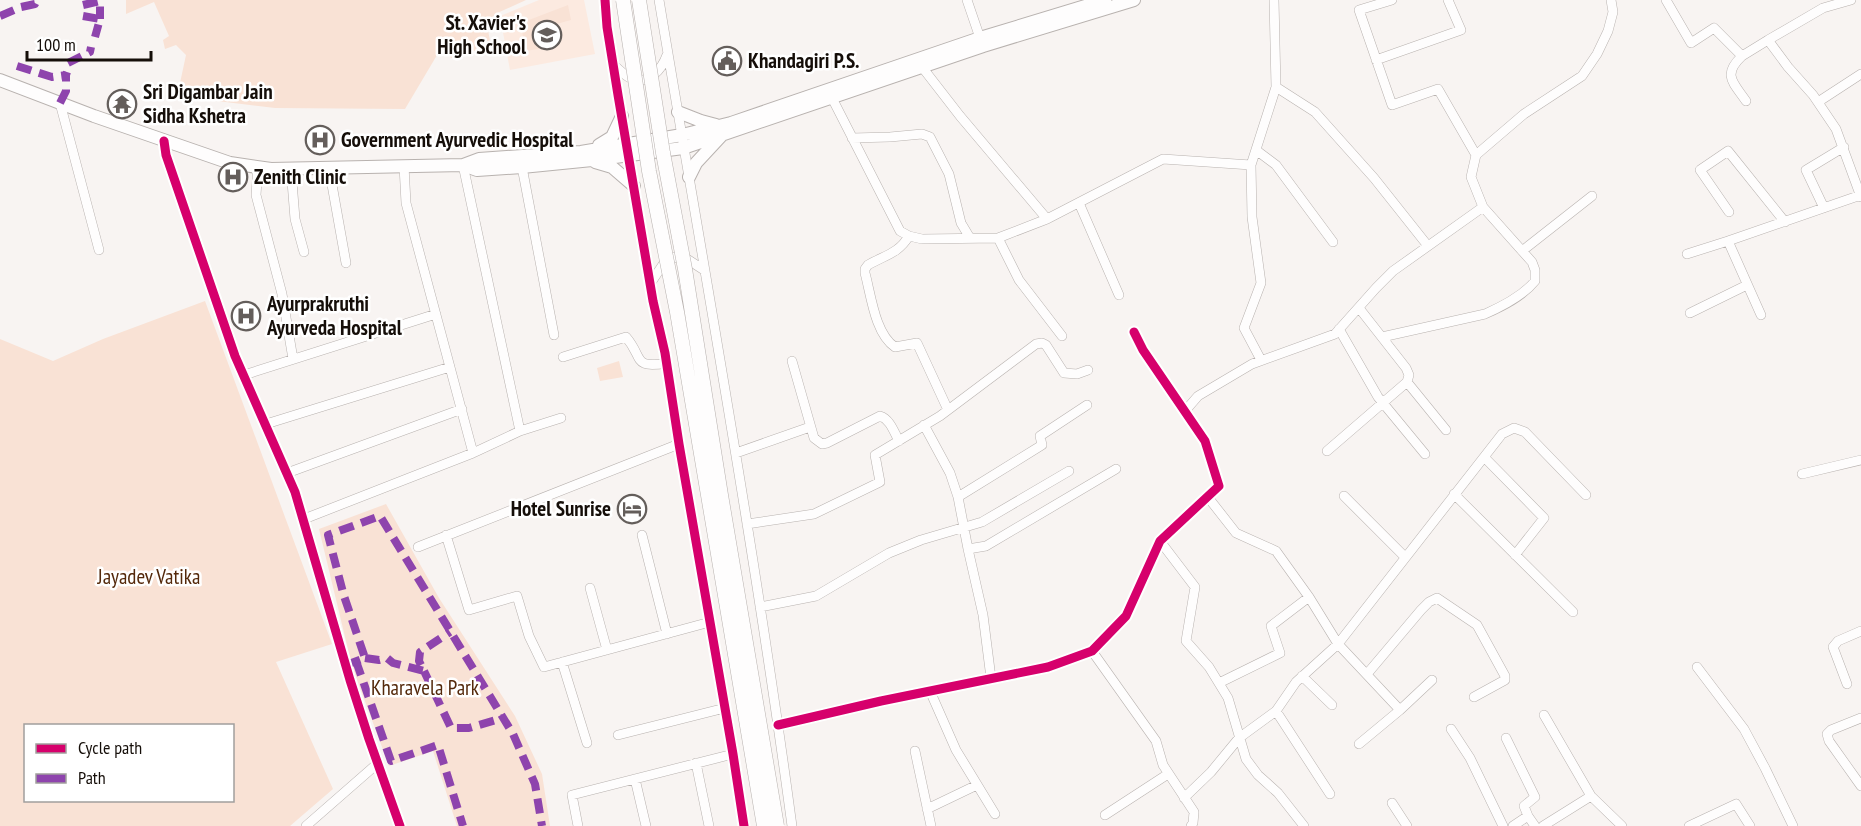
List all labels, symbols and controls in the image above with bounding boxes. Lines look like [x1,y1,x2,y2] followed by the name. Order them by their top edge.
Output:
[437,9,527,60] place label: St. Xavier's High School
[531,19,563,51] school or university icon: St. Xavier's High School
[27,24,152,62] scale bar
[36,33,76,56] text: 100 m
[711,45,743,77] public building icon: Khandagiri P.S.
[748,47,860,74] place label: Khandagiri P.S.
[143,78,273,129] place label: Sri Digambar Jain Sidha Kshetra
[106,88,138,120] temple icon: Sri Digambar Jain Sidha Kshetra
[304,124,336,156] hospital icon: Government Ayurvedic Hospital
[341,126,574,153] place label: Government Ayurvedic Hospital
[217,161,249,193] hospital icon: Zenith Clinic
[254,163,347,190] place label: Zenith Clinic
[266,290,403,341] place label: Ayurprakruthi Ayurveda Hospital
[230,300,262,332] hospital icon: Ayurprakruthi Ayurveda Hospital
[616,493,648,525] hotel icon: Hotel Sunrise
[511,495,611,522] place label: Hotel Sunrise
[97,563,200,590] park label: Jayadev Vatika
[371,674,479,701] park label: Kharavela Park
[24,724,234,802] legend
[78,736,142,759] text: Cycle path
[78,766,106,789] text: Path

